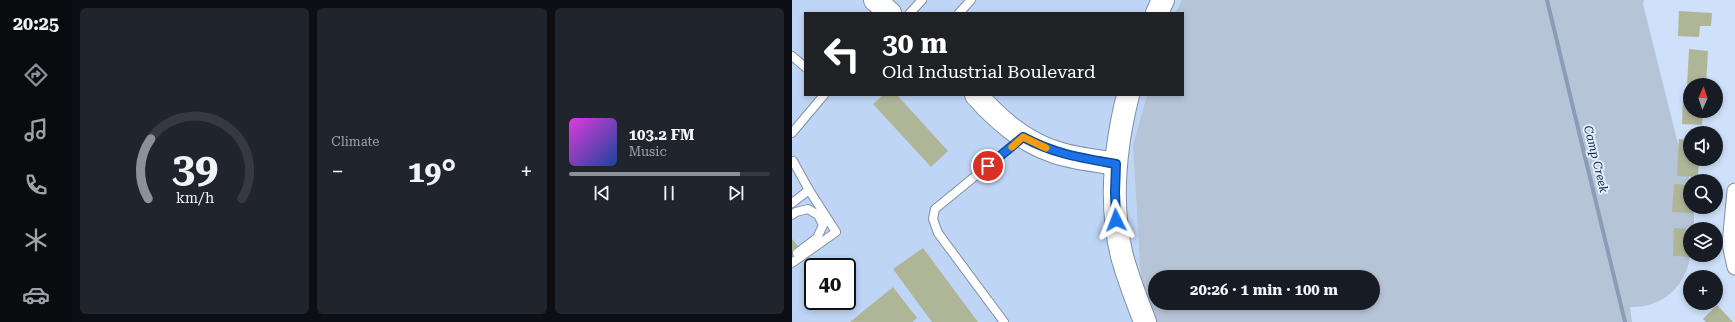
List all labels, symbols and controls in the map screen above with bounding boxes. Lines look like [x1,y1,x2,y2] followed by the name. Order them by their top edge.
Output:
[13,13,59,34] text: 20:25
[882,27,947,60] text: 30 m
[816,28,868,80] icon: left
[22,61,50,89] icon: directions
[882,61,1096,82] text: Old Industrial Boulevard
[1683,78,1723,118] north arrow
[1683,78,1723,310] map controls
[22,116,50,144] icon: music
[1581,124,1611,194] water label: Camp Creek
[629,126,695,144] text: 103.2 FM
[1683,126,1723,166] button: sound
[331,134,379,149] text: Climate
[171,143,218,192] text: 39
[629,144,667,159] text: Music
[971,149,1005,183] pin
[408,154,456,189] text: 19°
[977,155,999,177] icon: arrive
[331,159,344,184] text: −
[520,159,533,184] text: +
[22,171,50,199] icon: phone
[1683,174,1723,214] button: search
[591,182,613,204] icon: previous
[658,182,680,204] icon: pause
[725,182,747,204] icon: next
[176,190,214,206] text: km/h
[1095,199,1137,241] position arrow
[1683,222,1723,262] button: layers
[22,226,50,254] icon: climate
[804,258,856,310] speed limit sign: 40
[1683,270,1723,310] button: +
[22,281,50,309] icon: car
[1190,281,1338,299] text: 20:26 · 1 min · 100 m

